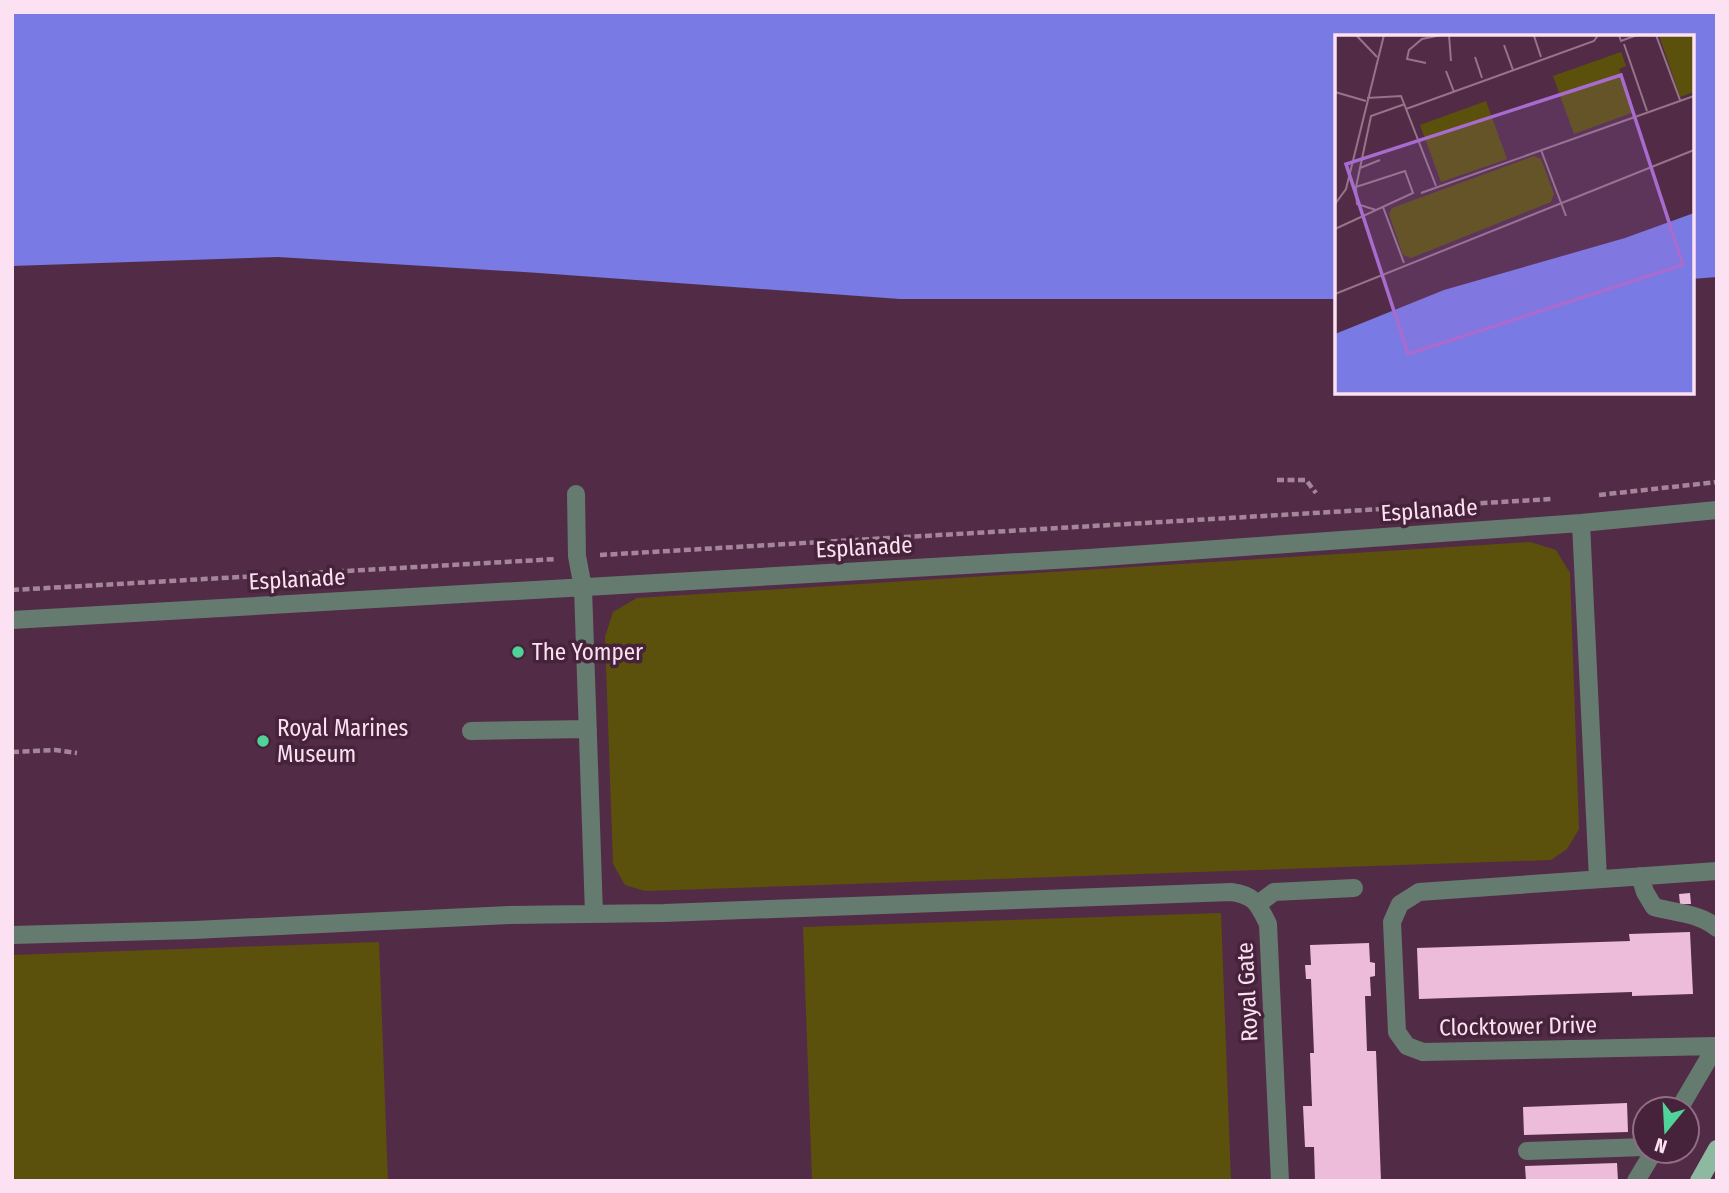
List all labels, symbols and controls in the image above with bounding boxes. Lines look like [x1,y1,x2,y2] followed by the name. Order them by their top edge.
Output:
[1335,35,1694,394] inset map
[1380,493,1478,527] street label: Esplanade
[815,530,913,564] street label: Esplanade
[248,562,346,596] street label: Esplanade
[532,638,643,666] place label: The Yomper
[510,644,526,660] marker: The Yomper
[277,714,409,768] place label: Royal Marines Museum
[255,733,271,749] marker: Royal Marines Museum
[1230,942,1264,1042] street label: Royal Gate
[1439,1011,1597,1041] street label: Clocktower Drive
[1631,1095,1701,1165] north arrow
[1652,1133,1670,1158] text: N

